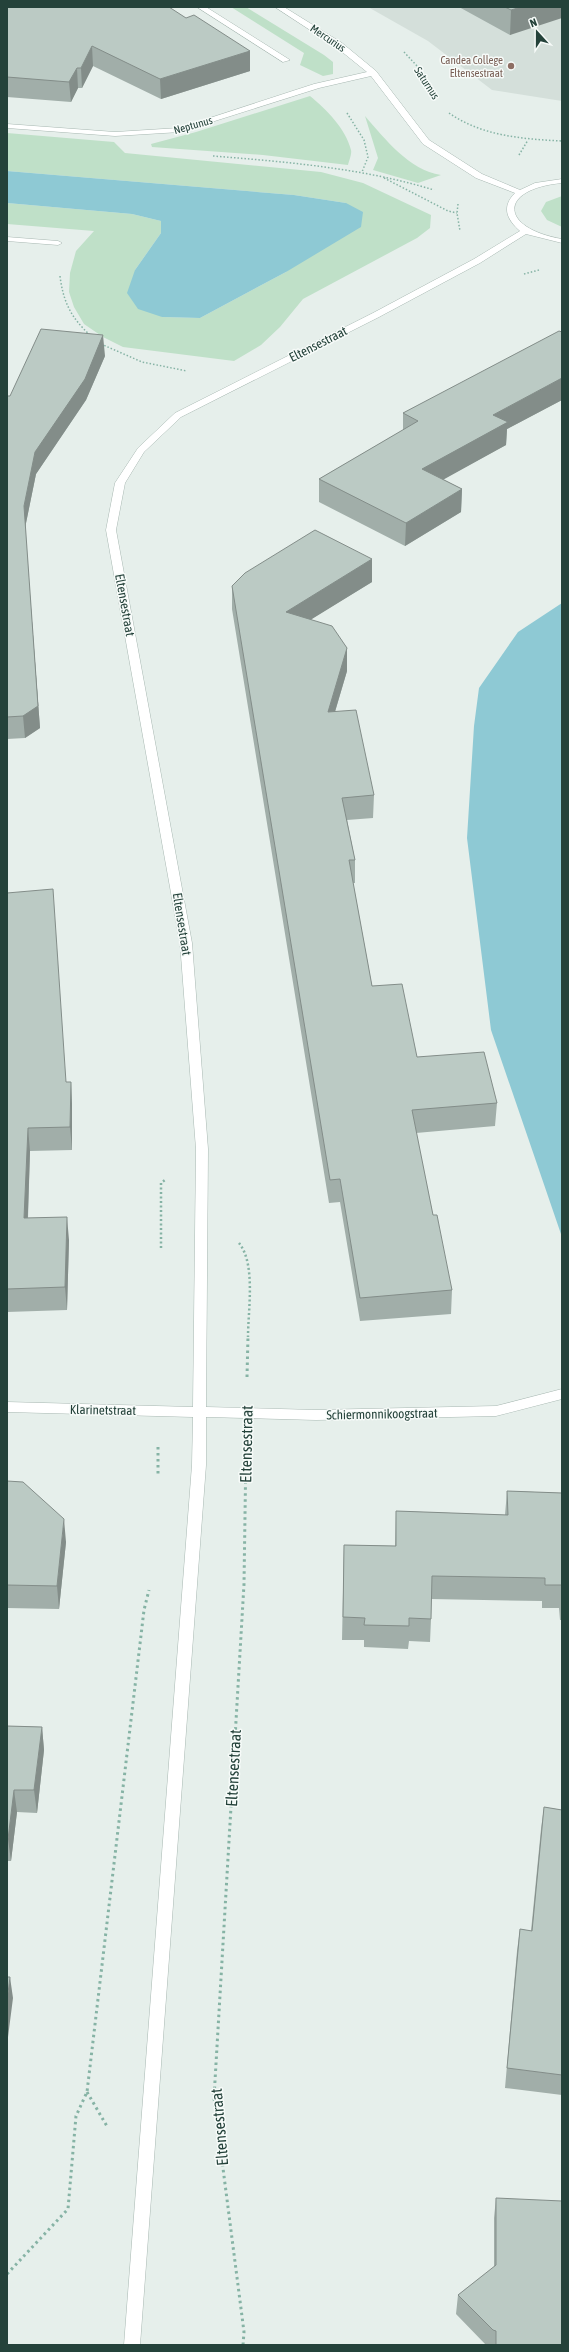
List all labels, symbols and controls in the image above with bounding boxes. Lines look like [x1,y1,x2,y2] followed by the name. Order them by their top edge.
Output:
[517,12,557,52] north arrow
[528,16,539,29] text: N
[308,22,348,54] street label: Mercurius
[440,54,503,79] place label: Candea College Eltensestraat
[506,61,516,71] marker: Candea College Eltensestraat
[412,65,442,101] street label: Saturnus
[172,114,214,136] street label: Neptunus
[287,323,350,365] street label: Eltensestraat
[112,573,138,638] street label: Eltensestraat
[170,892,194,957] street label: Eltensestraat
[70,1402,137,1418] street label: Klarinetstraat
[236,1405,256,1483] street label: Eltensestraat
[326,1406,438,1422] street label: Schiermonnikoogstraat
[222,1728,244,1807] street label: Eltensestraat
[207,2087,231,2166] street label: Eltensestraat

